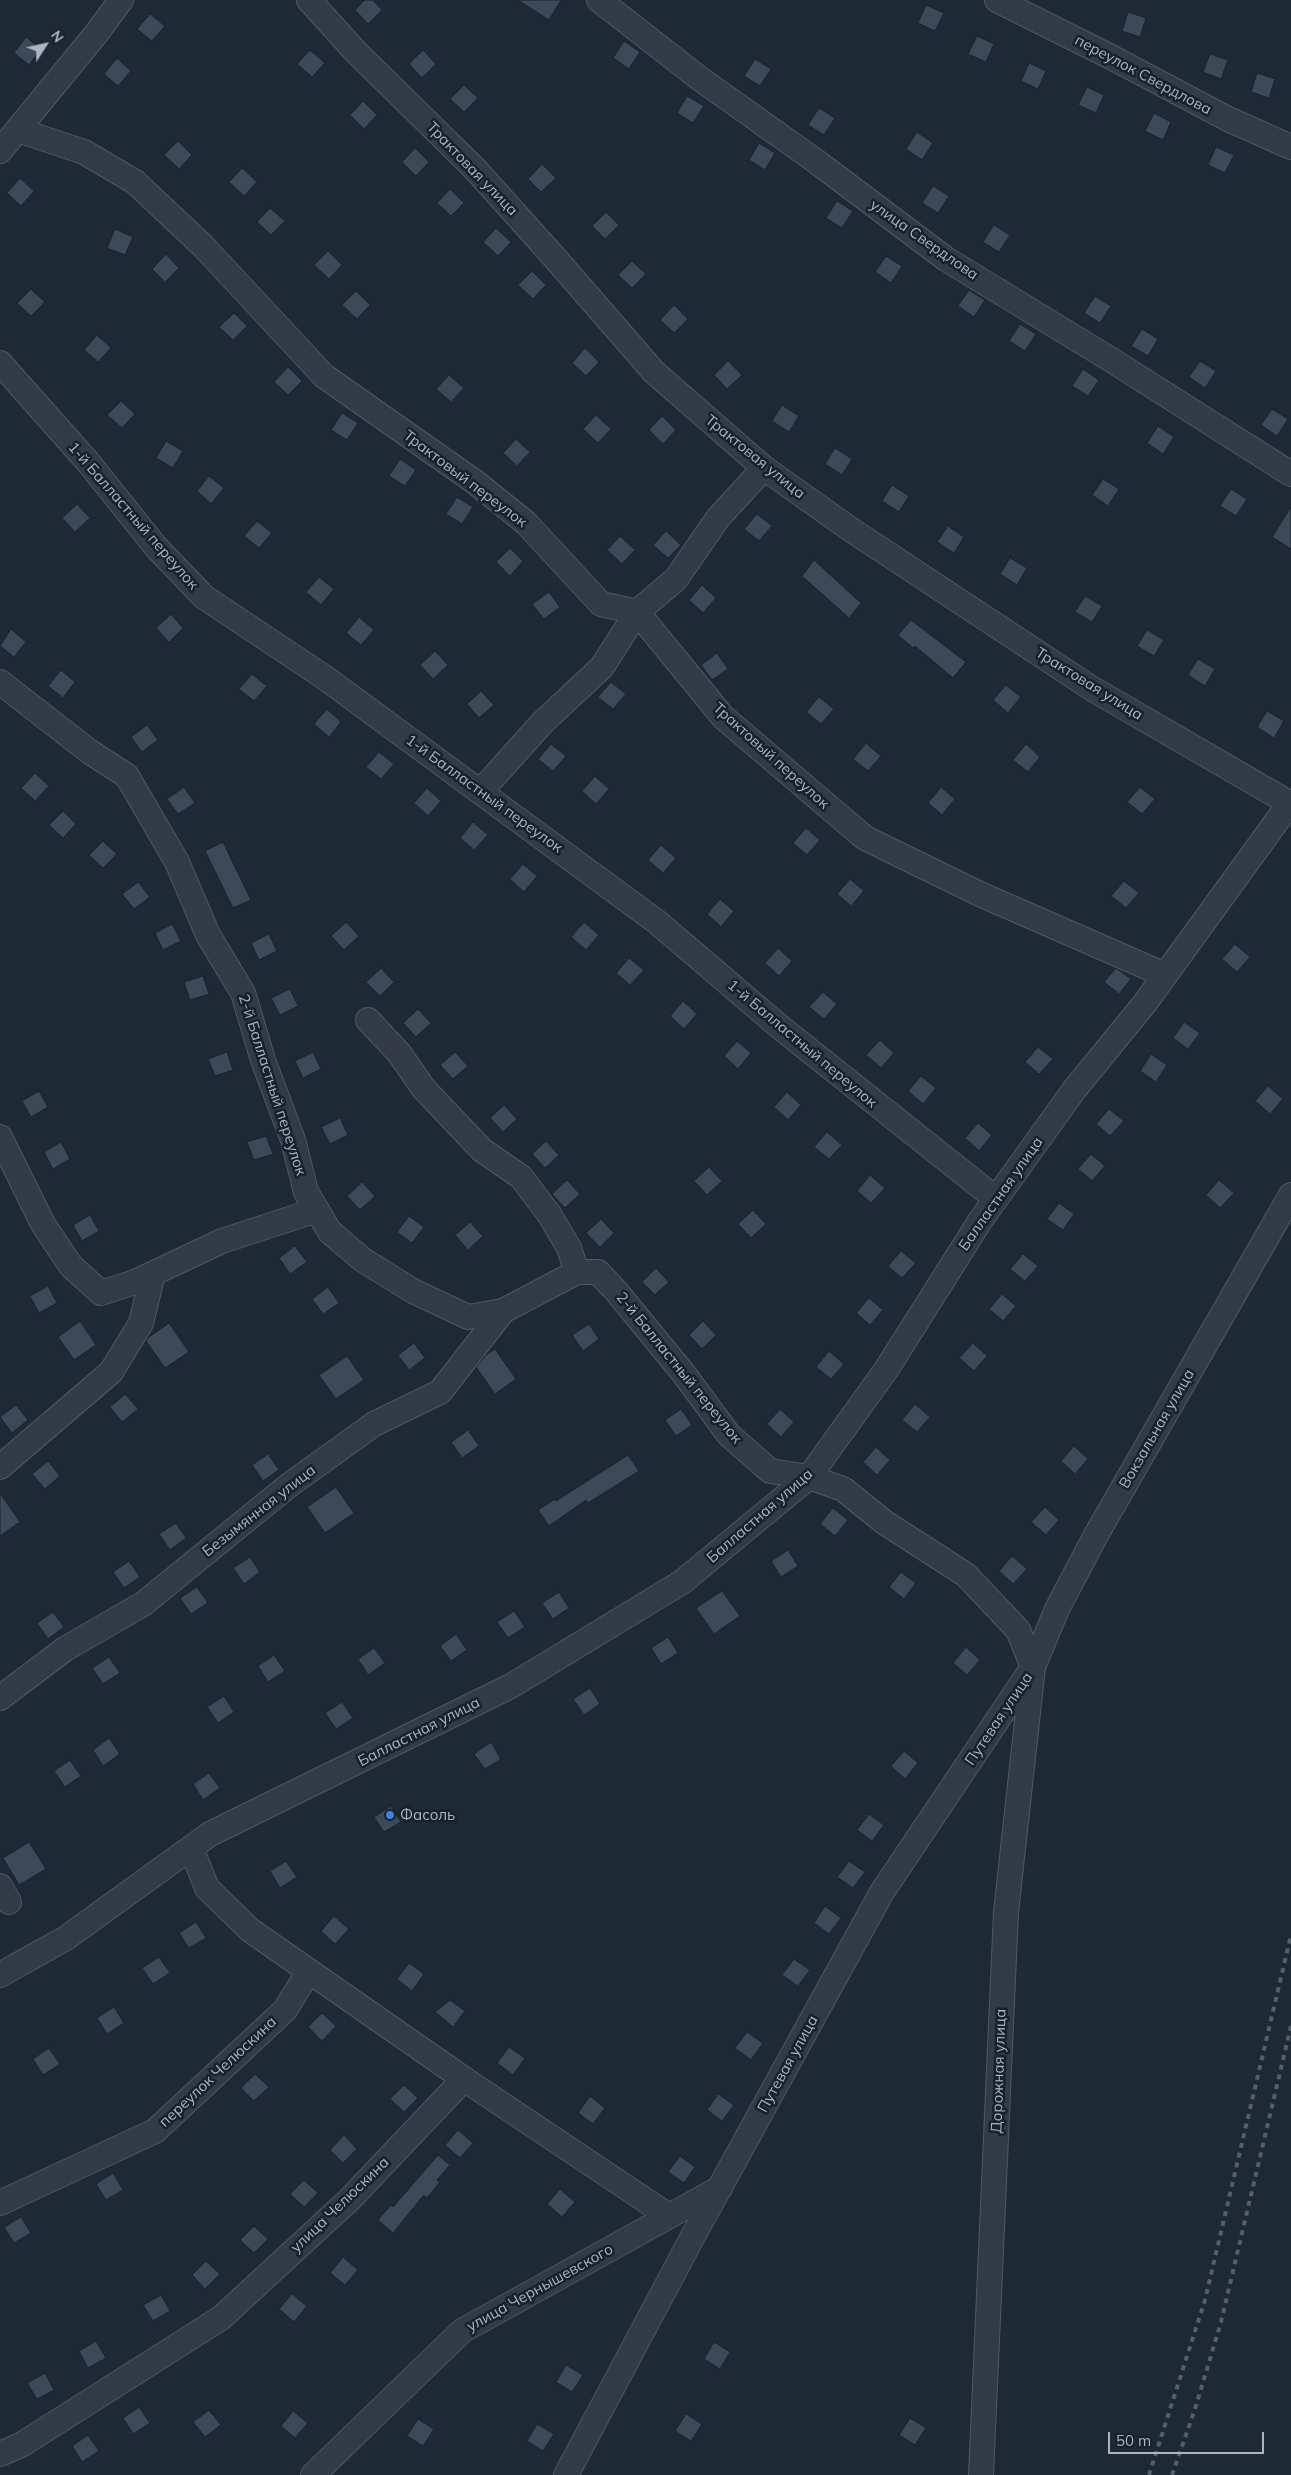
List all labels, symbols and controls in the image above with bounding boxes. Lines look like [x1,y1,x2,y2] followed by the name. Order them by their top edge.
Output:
[20,20,70,70] north arrow
[47,27,68,46] text: N
[1072,31,1214,119] street label: переулок Свердлова
[423,118,521,220] street label: Трактовая улица
[866,196,982,284] street label: улица Свердлова
[701,411,809,503] street label: Трактовая улица
[400,427,530,531] street label: Трактовый переулок
[64,439,202,593] street label: 1-й Балластный переулок
[1032,644,1146,724] street label: Трактовая улица
[709,699,833,813] street label: Трактовый переулок
[402,731,566,857] street label: 1-й Балластный переулок
[724,976,880,1112] street label: 1-й Балластный переулок
[234,992,310,1178] street label: 2-й Балластный переулок
[955,1134,1047,1254] street label: Балластная улица
[612,1289,746,1447] street label: 2-й Балластный переулок
[1116,1366,1198,1492] street label: Вокзальная улица
[199,1461,319,1561] street label: Безымянная улица
[703,1465,817,1567] street label: Балластная улица
[961,1669,1037,1769] street label: Путевая улица
[355,1693,483,1771] street label: Балластная улица
[400,1806,455,1824] place label: Фасоль
[384,1809,396,1821] marker: Фасоль
[988,2008,1010,2134] street label: Дорожная улица
[754,2012,822,2116] street label: Путевая улица
[156,2013,280,2131] street label: переулок Челюскина
[287,2154,393,2256] street label: улица Челюскина
[464,2240,616,2336] street label: улица Чернышевского
[1111,2422,1267,2454] scale bar
[1116,2431,1151,2450] text: 50 m

